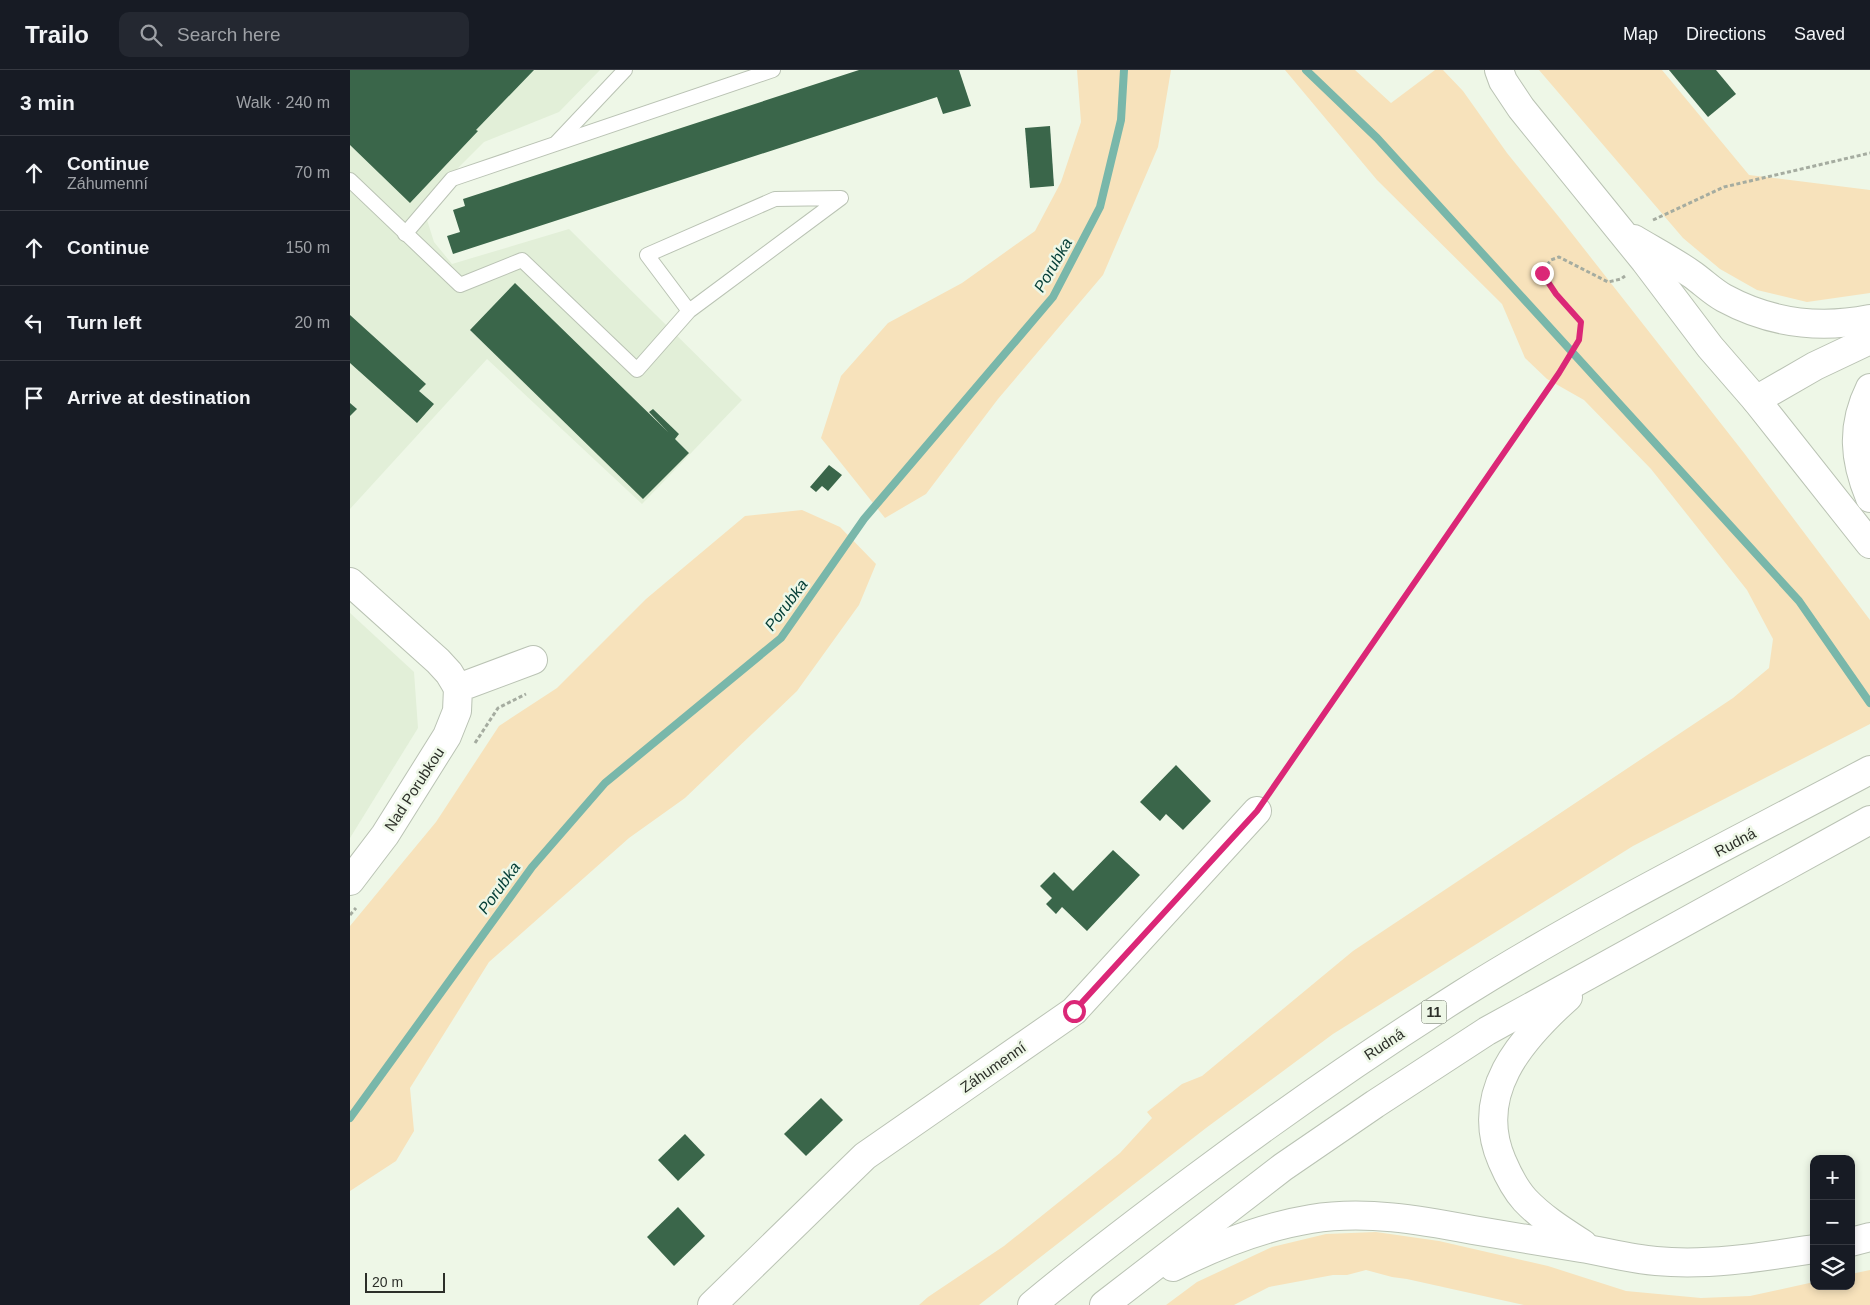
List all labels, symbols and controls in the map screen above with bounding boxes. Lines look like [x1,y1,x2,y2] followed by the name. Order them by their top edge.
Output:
[119,12,469,57] search box
[25,21,89,48] text: Trailo
[137,21,165,49] icon: search
[177,24,281,45] text: Search here
[1623,24,1658,44] text: Map
[1686,24,1766,44] text: Directions
[1794,24,1845,44] text: Saved
[20,91,75,114] text: 3 min
[236,94,330,111] text: Walk · 240 m
[67,153,149,174] text: Continue
[20,159,48,187] icon: ahead
[294,164,330,181] text: 70 m
[67,175,148,192] text: Záhumenní
[20,234,48,262] icon: ahead
[1031,235,1075,295] water label: Porubka
[67,237,149,258] text: Continue
[286,239,330,256] text: 150 m
[1531,262,1554,285] route end
[20,309,48,337] icon: left
[67,312,142,333] text: Turn left
[294,314,330,331] text: 20 m
[20,384,48,412] icon: arrive
[67,387,251,408] text: Arrive at destination
[761,576,811,634] water label: Porubka
[381,744,447,834] street label: Nad Porubkou
[1711,824,1759,860] street label: Rudná
[475,859,523,917] water label: Porubka
[1063,1000,1086,1023] route start
[1422,1000,1446,1024] road number: 11
[1361,1024,1408,1063] street label: Rudná
[957,1038,1030,1096] street label: Záhumenní
[1810,1155,1855,1290] map controls
[1810,1155,1855,1200] button: +
[1810,1200,1855,1245] button: −
[1810,1245,1855,1290] button: layers
[365,1270,445,1293] scale bar
[372,1274,403,1290] text: 20 m

